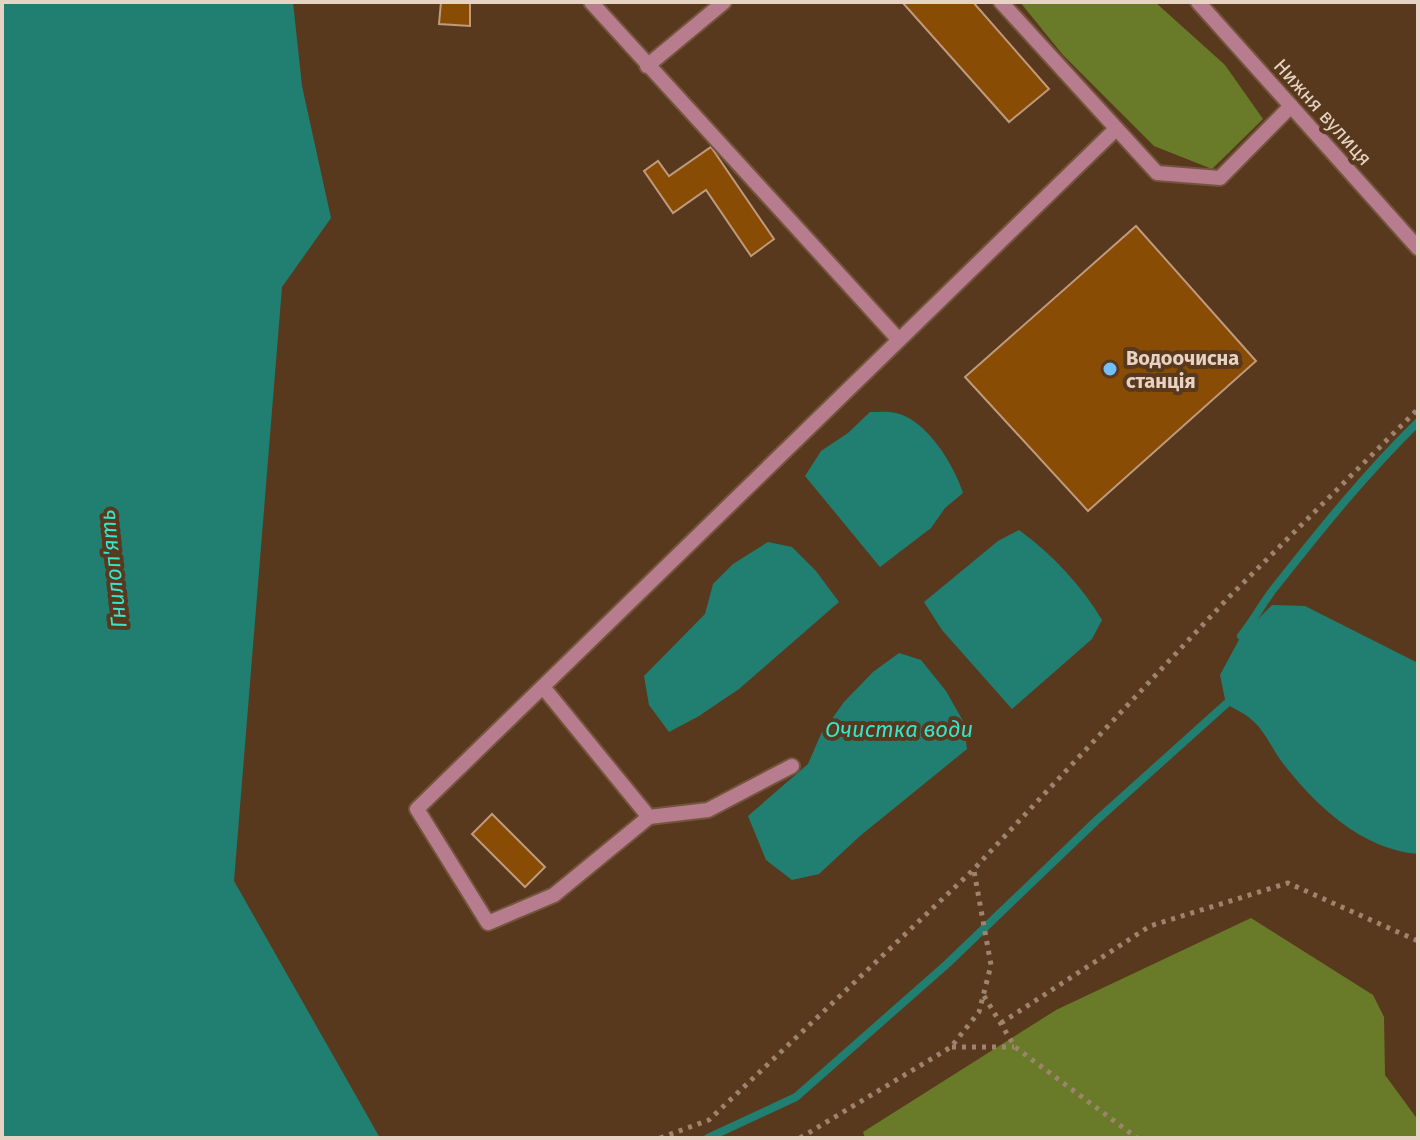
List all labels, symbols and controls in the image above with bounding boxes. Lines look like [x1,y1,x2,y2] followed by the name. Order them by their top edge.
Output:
[1269,54,1377,170] street label: Нижня вулиця
[1126,346,1239,393] place label: Водоочисна станція
[1101,360,1119,378] marker: Водоочисна станція
[93,508,133,630] water label: Гнилоп'ять
[825,716,973,743] water label: Очистка води

